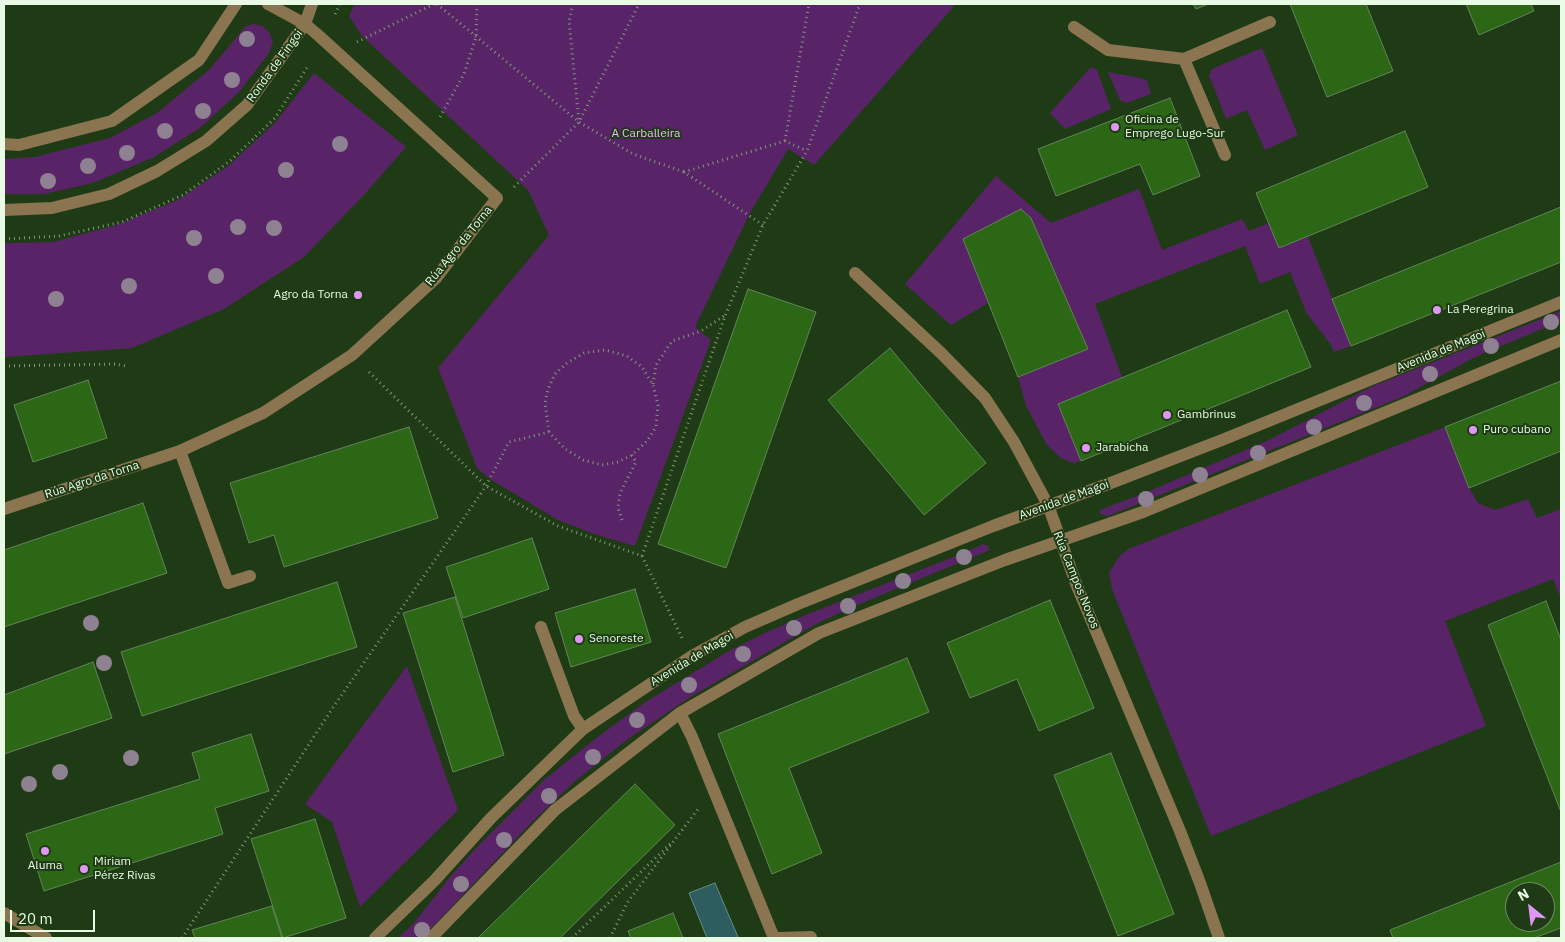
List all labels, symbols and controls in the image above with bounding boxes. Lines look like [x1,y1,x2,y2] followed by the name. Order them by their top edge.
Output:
[244,27,306,105] street label: Ronda de Fingoi
[1125,113,1225,141] place label: Oficina de Emprego Lugo-Sur
[1109,121,1121,133] marker: Oficina de Emprego Lugo-Sur
[612,127,680,141] park label: A Carballeira
[422,203,496,289] street label: Rúa Agro da Torna
[273,288,348,302] place label: Agro da Torna
[352,289,364,301] marker: Agro da Torna
[1447,303,1514,317] place label: La Peregrina
[1431,304,1443,316] marker: La Peregrina
[1395,327,1487,375] street label: Avenida de Magoi
[1177,408,1236,422] place label: Gambrinus
[1161,409,1173,421] marker: Gambrinus
[1483,423,1551,437] place label: Puro cubano
[1467,424,1479,436] marker: Puro cubano
[1096,441,1149,455] place label: Jarabicha
[1080,442,1092,454] marker: Jarabicha
[43,458,141,502] street label: Rúa Agro da Torna
[1017,477,1111,523] street label: Avenida de Magoi
[1050,529,1102,631] street label: Rúa Campos Novos
[648,629,736,689] street label: Avenida de Magoi
[589,632,644,646] place label: Senoreste
[573,633,585,645] marker: Senoreste
[39,845,51,857] marker: Aluma
[94,855,156,883] place label: Miriam Pérez Rivas
[28,859,62,873] place label: Aluma
[78,863,90,875] marker: Miriam Pérez Rivas
[1505,882,1555,932] north arrow
[1514,884,1532,905] text: N
[12,900,98,932] scale bar
[18,909,53,928] text: 20 m

